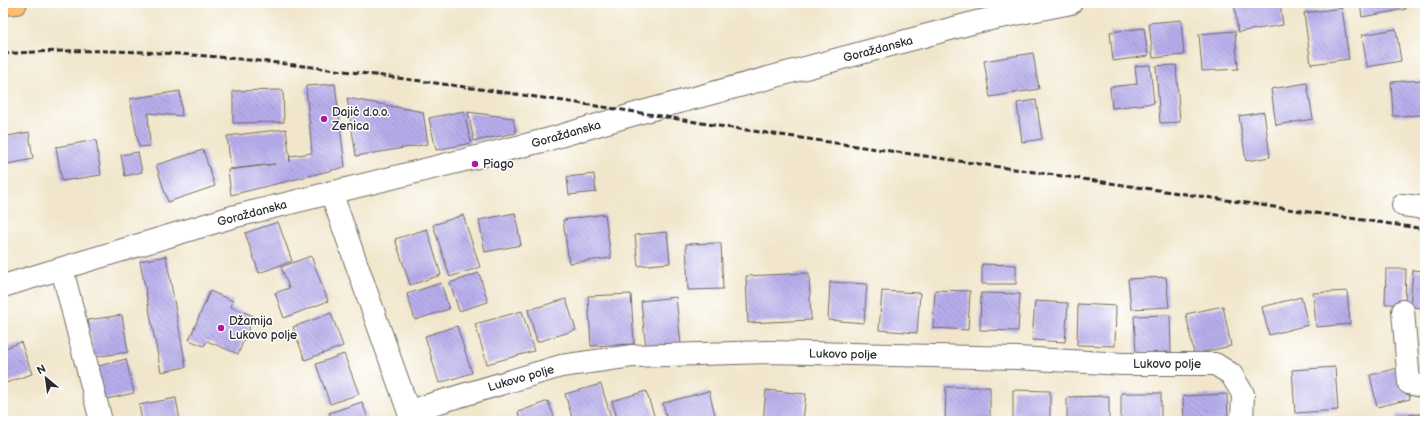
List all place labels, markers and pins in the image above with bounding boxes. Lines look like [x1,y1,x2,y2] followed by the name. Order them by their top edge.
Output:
[331,105,389,134] place label: Dajić d.o.o. Zenica
[319,114,329,124] marker: Dajić d.o.o. Zenica
[483,157,514,172] place label: Piago
[470,159,480,169] marker: Piago
[229,314,297,343] place label: Džamija Lukovo polje
[216,323,226,333] marker: Džamija Lukovo polje

